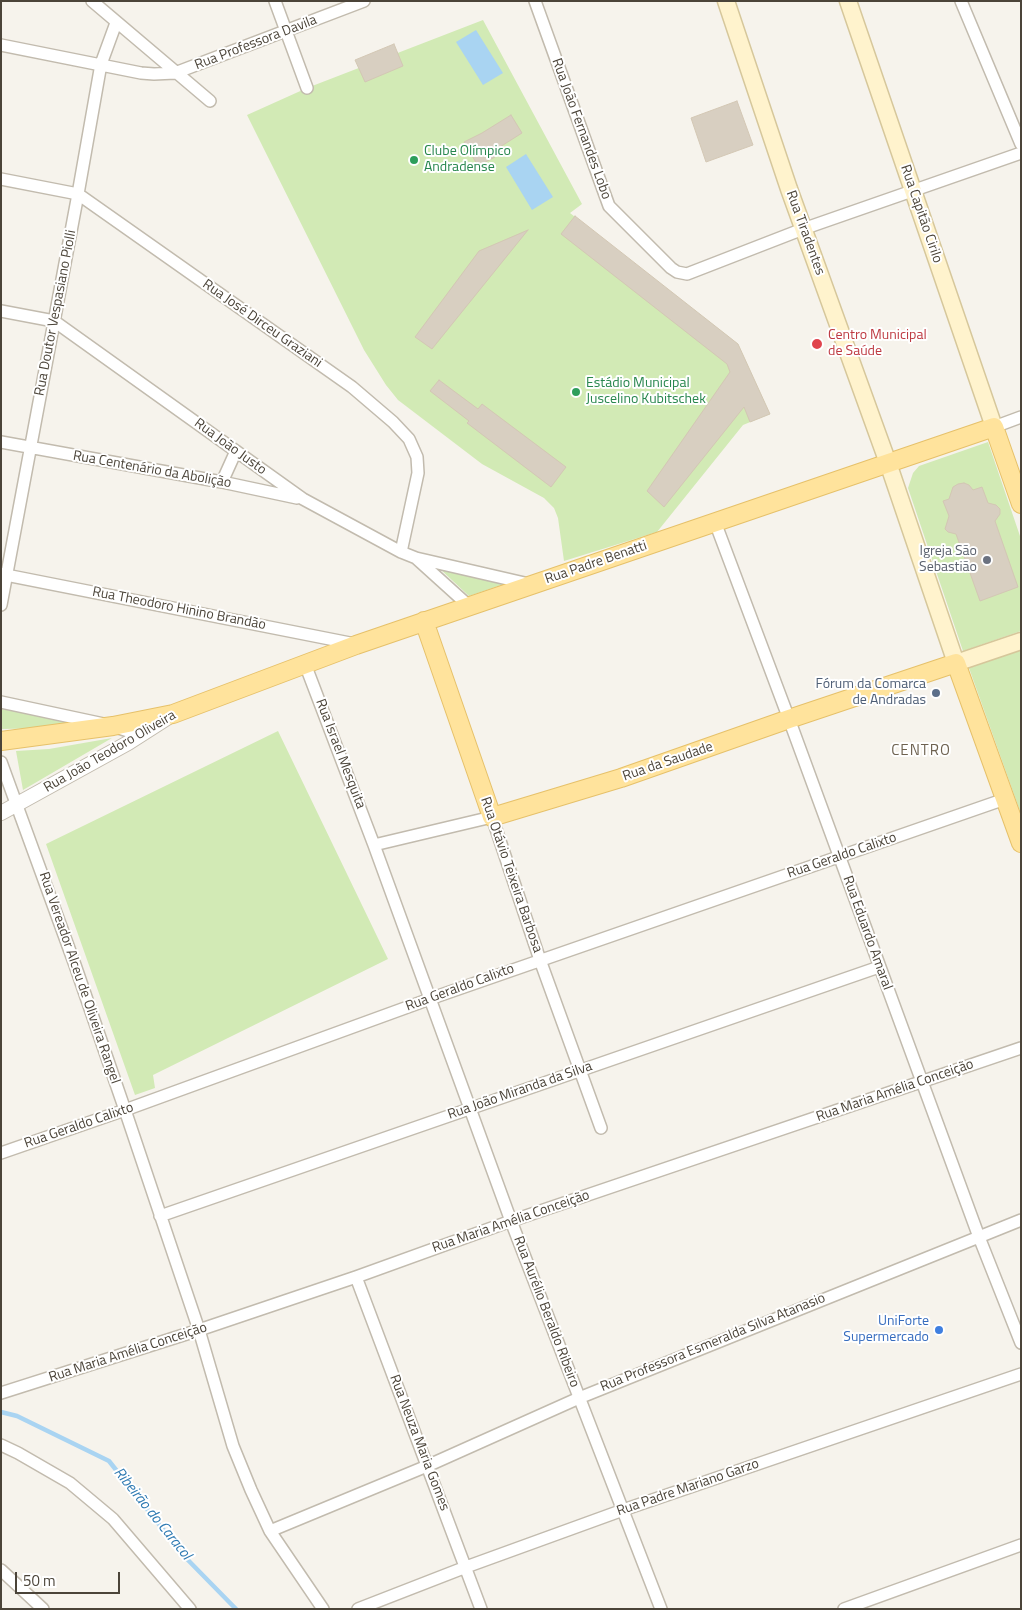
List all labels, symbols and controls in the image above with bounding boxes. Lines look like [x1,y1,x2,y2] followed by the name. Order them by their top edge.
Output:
[193,12,319,74] street label: Rua Professora Davila
[548,56,614,202] street label: Rua João Fernandes Lobo
[424,144,511,176] place label: Clube Olímpico Andradense
[408,154,420,166] marker: Clube Olímpico Andradense
[896,163,946,265] street label: Rua Capitão Cirilo
[782,188,828,278] street label: Rua Tiradentes
[32,229,80,397] street label: Rua Doutor Vespasiano Piolli
[199,276,325,372] street label: Rua José Dirceu Graziani
[828,328,927,361] place label: Centro Municipal de Saúde
[810,337,824,351] marker: Centro Municipal de Saúde
[586,376,706,408] place label: Estádio Municipal Juscelino Kubitschek
[570,386,582,398] marker: Estádio Municipal Juscelino Kubitschek
[191,415,269,479] street label: Rua João Justo
[72,448,232,492] street label: Rua Centenário da Abolição
[543,538,649,588] street label: Rua Padre Benatti
[919,544,977,576] place label: Igreja São Sebastião
[981,554,993,566] marker: Igreja São Sebastião
[91,584,267,634] street label: Rua Theodoro Hinino Brandão
[816,677,926,710] place label: Fórum da Comarca de Andradas
[930,687,942,699] marker: Fórum da Comarca de Andradas
[311,697,369,811] street label: Rua Israel Mesquita
[41,707,179,797] street label: Rua João Teodoro Oliveira
[621,739,715,785] street label: Rua da Saudade
[890,742,952,760] district label: CENTRO
[476,795,546,955] street label: Rua Otávio Teixeira Barbosa
[785,829,899,883] street label: Rua Geraldo Calixto
[35,870,123,1086] street label: Rua Vereador Alceu de Oliveira Rangel
[839,874,895,992] street label: Rua Eduardo Amaral
[403,961,517,1015] street label: Rua Geraldo Calixto
[814,1056,976,1126] street label: Rua Maria Amélia Conceição
[446,1058,594,1124] street label: Rua João Miranda da Silva
[22,1099,136,1153] street label: Rua Geraldo Calixto
[430,1187,592,1257] street label: Rua Maria Amélia Conceição
[509,1234,583,1390] street label: Rua Aurélio Beraldo Ribeiro
[598,1290,828,1396] street label: Rua Professora Esmeralda Silva Atanasio
[843,1314,929,1346] place label: UniForte Supermercado
[47,1319,209,1387] street label: Rua Maria Amélia Conceição
[933,1324,945,1336] marker: UniForte Supermercado
[385,1373,453,1513] street label: Rua Neuza Maria Gomes
[615,1456,761,1520] street label: Rua Padre Mariano Garzo
[109,1464,195,1564] water label: Ribeirão do Caracol
[18,1562,122,1594] scale bar
[23,1569,56,1592] text: 50 m

